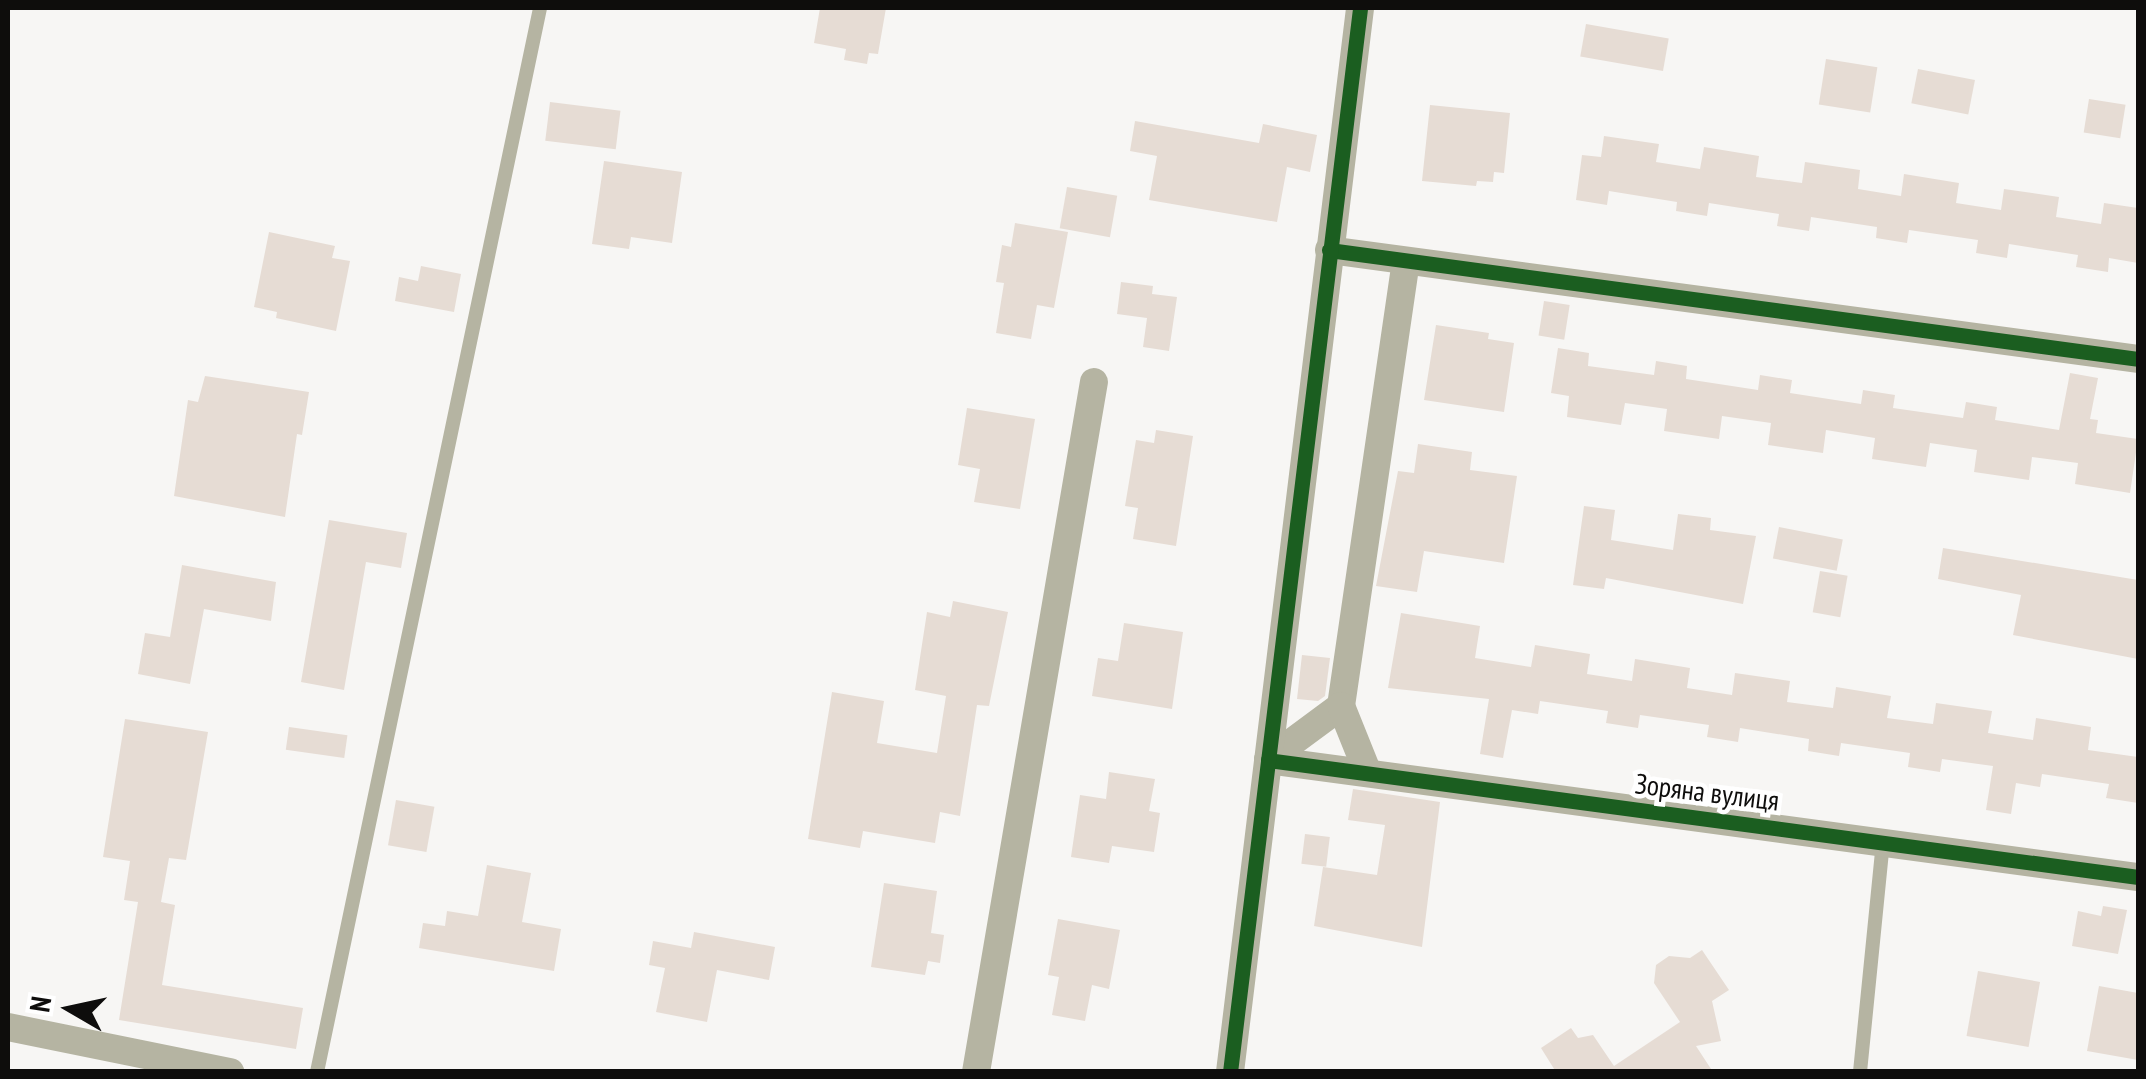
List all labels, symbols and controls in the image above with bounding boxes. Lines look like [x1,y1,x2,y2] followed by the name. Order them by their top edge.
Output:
[1633,766,1781,818] street label: Зоряна вулиця
[20,959,120,1059] north arrow
[20,994,59,1015] text: N

